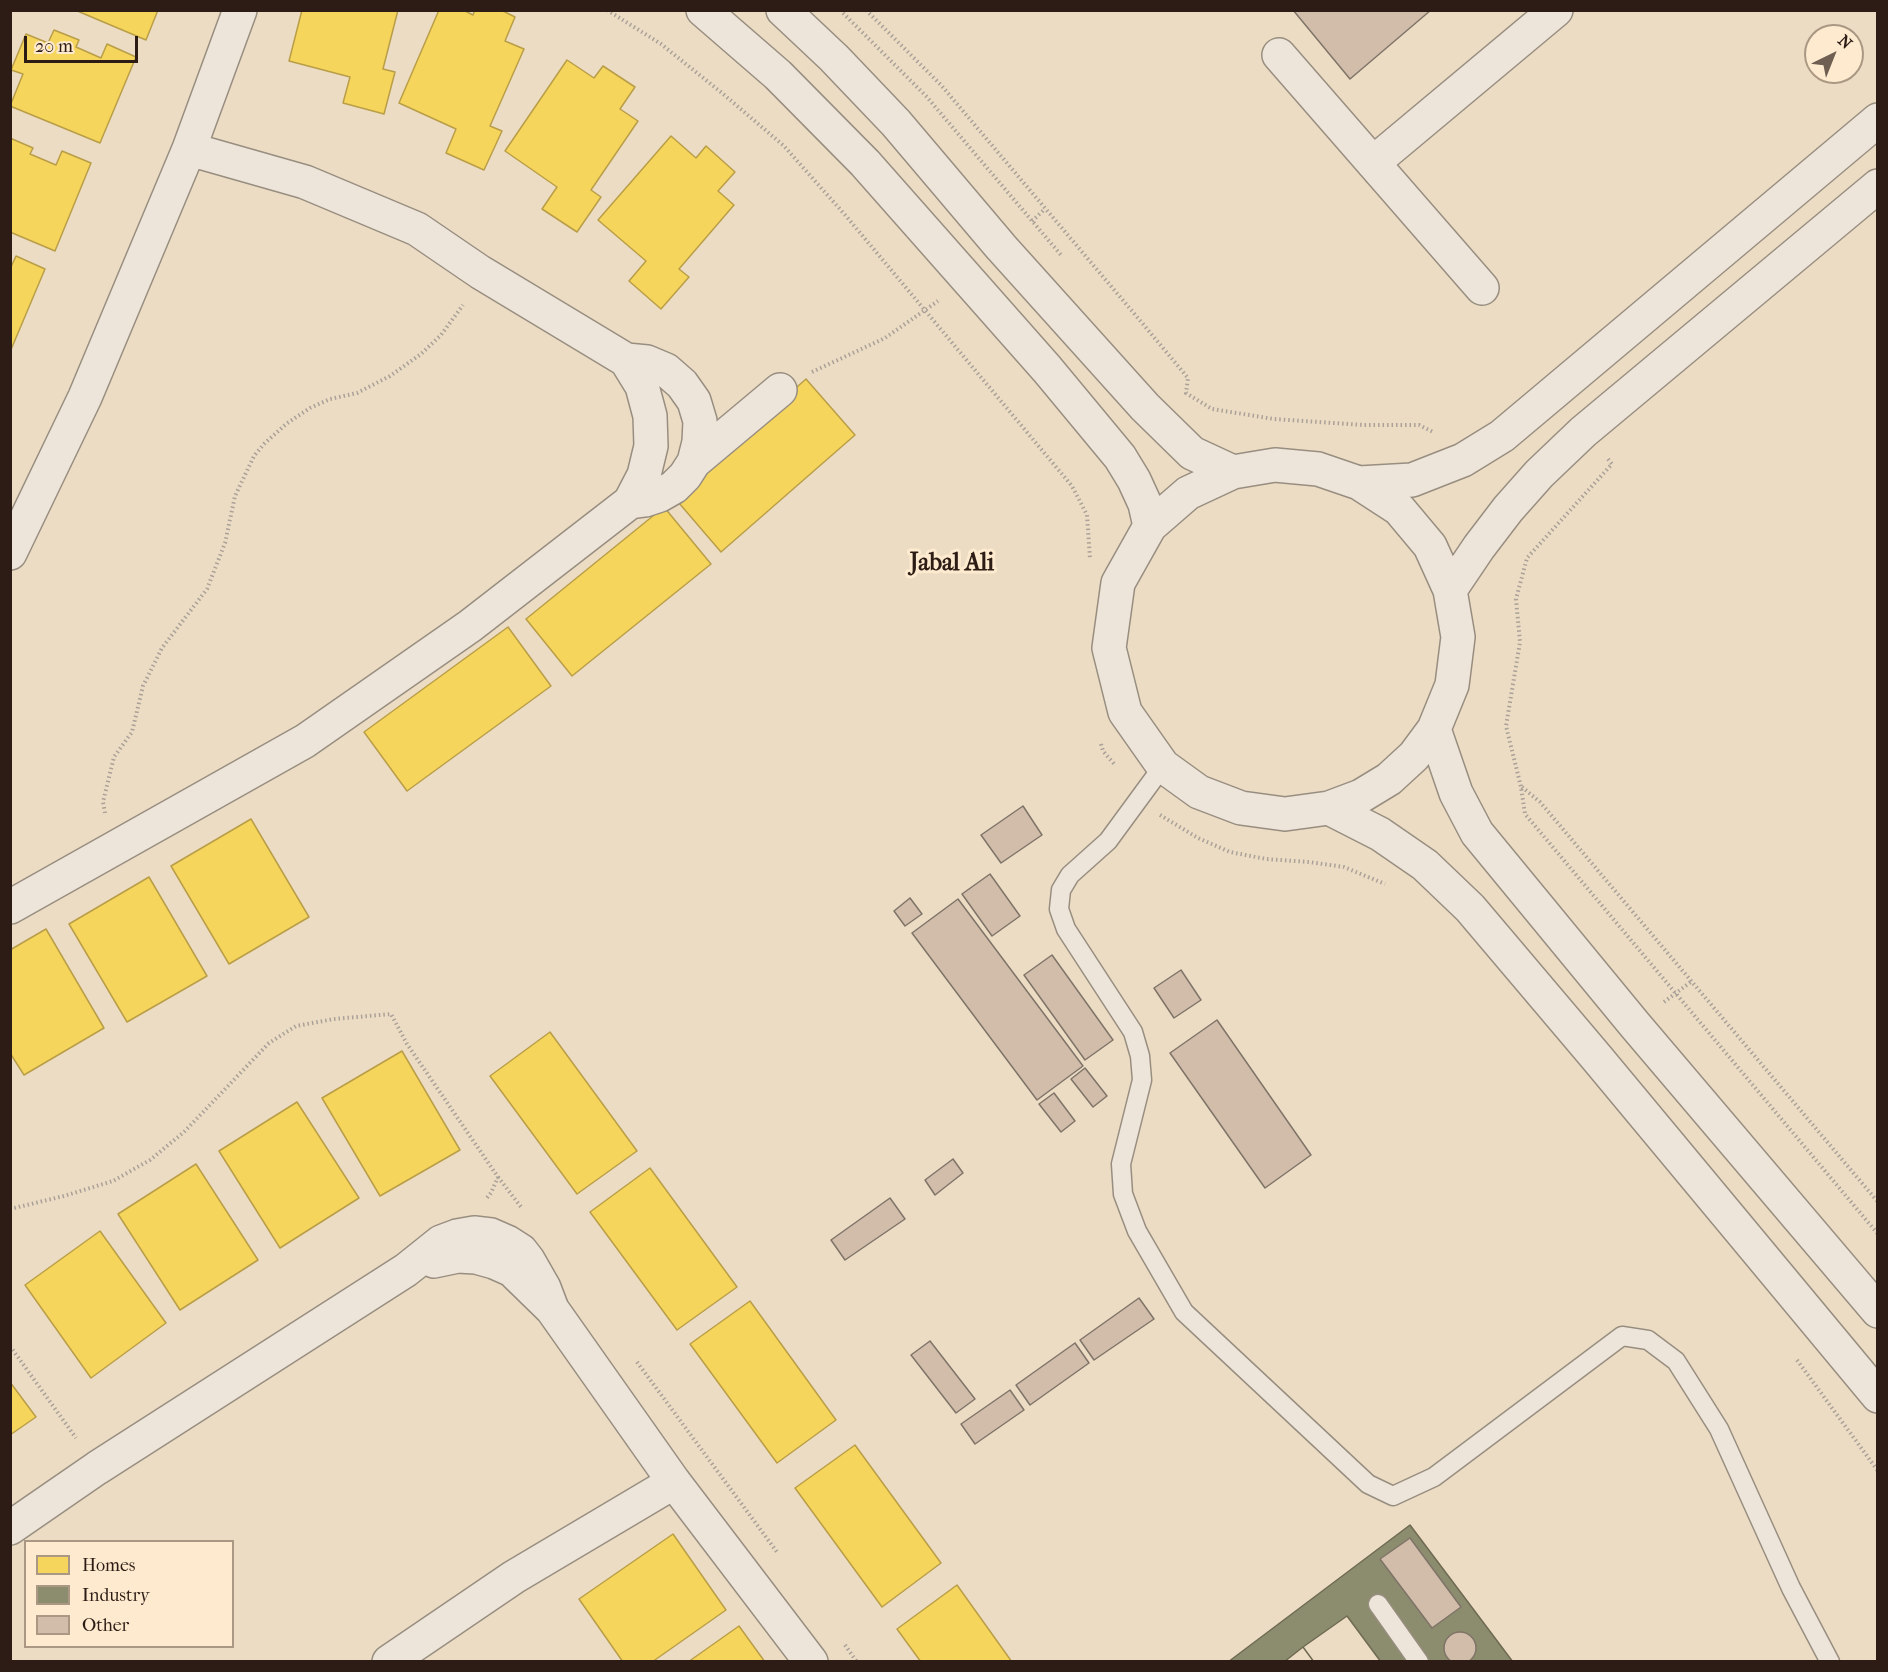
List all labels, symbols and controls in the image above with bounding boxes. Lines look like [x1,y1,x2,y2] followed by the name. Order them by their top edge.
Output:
[27,24,141,62] scale bar
[1804,24,1864,84] north arrow
[1834,31,1856,53] text: N
[35,36,73,57] text: 20 m
[910,550,994,578] district label: Jabal Ali
[24,1540,234,1648] legend
[82,1555,136,1576] text: Homes
[82,1585,150,1606] text: Industry
[82,1615,129,1636] text: Other

